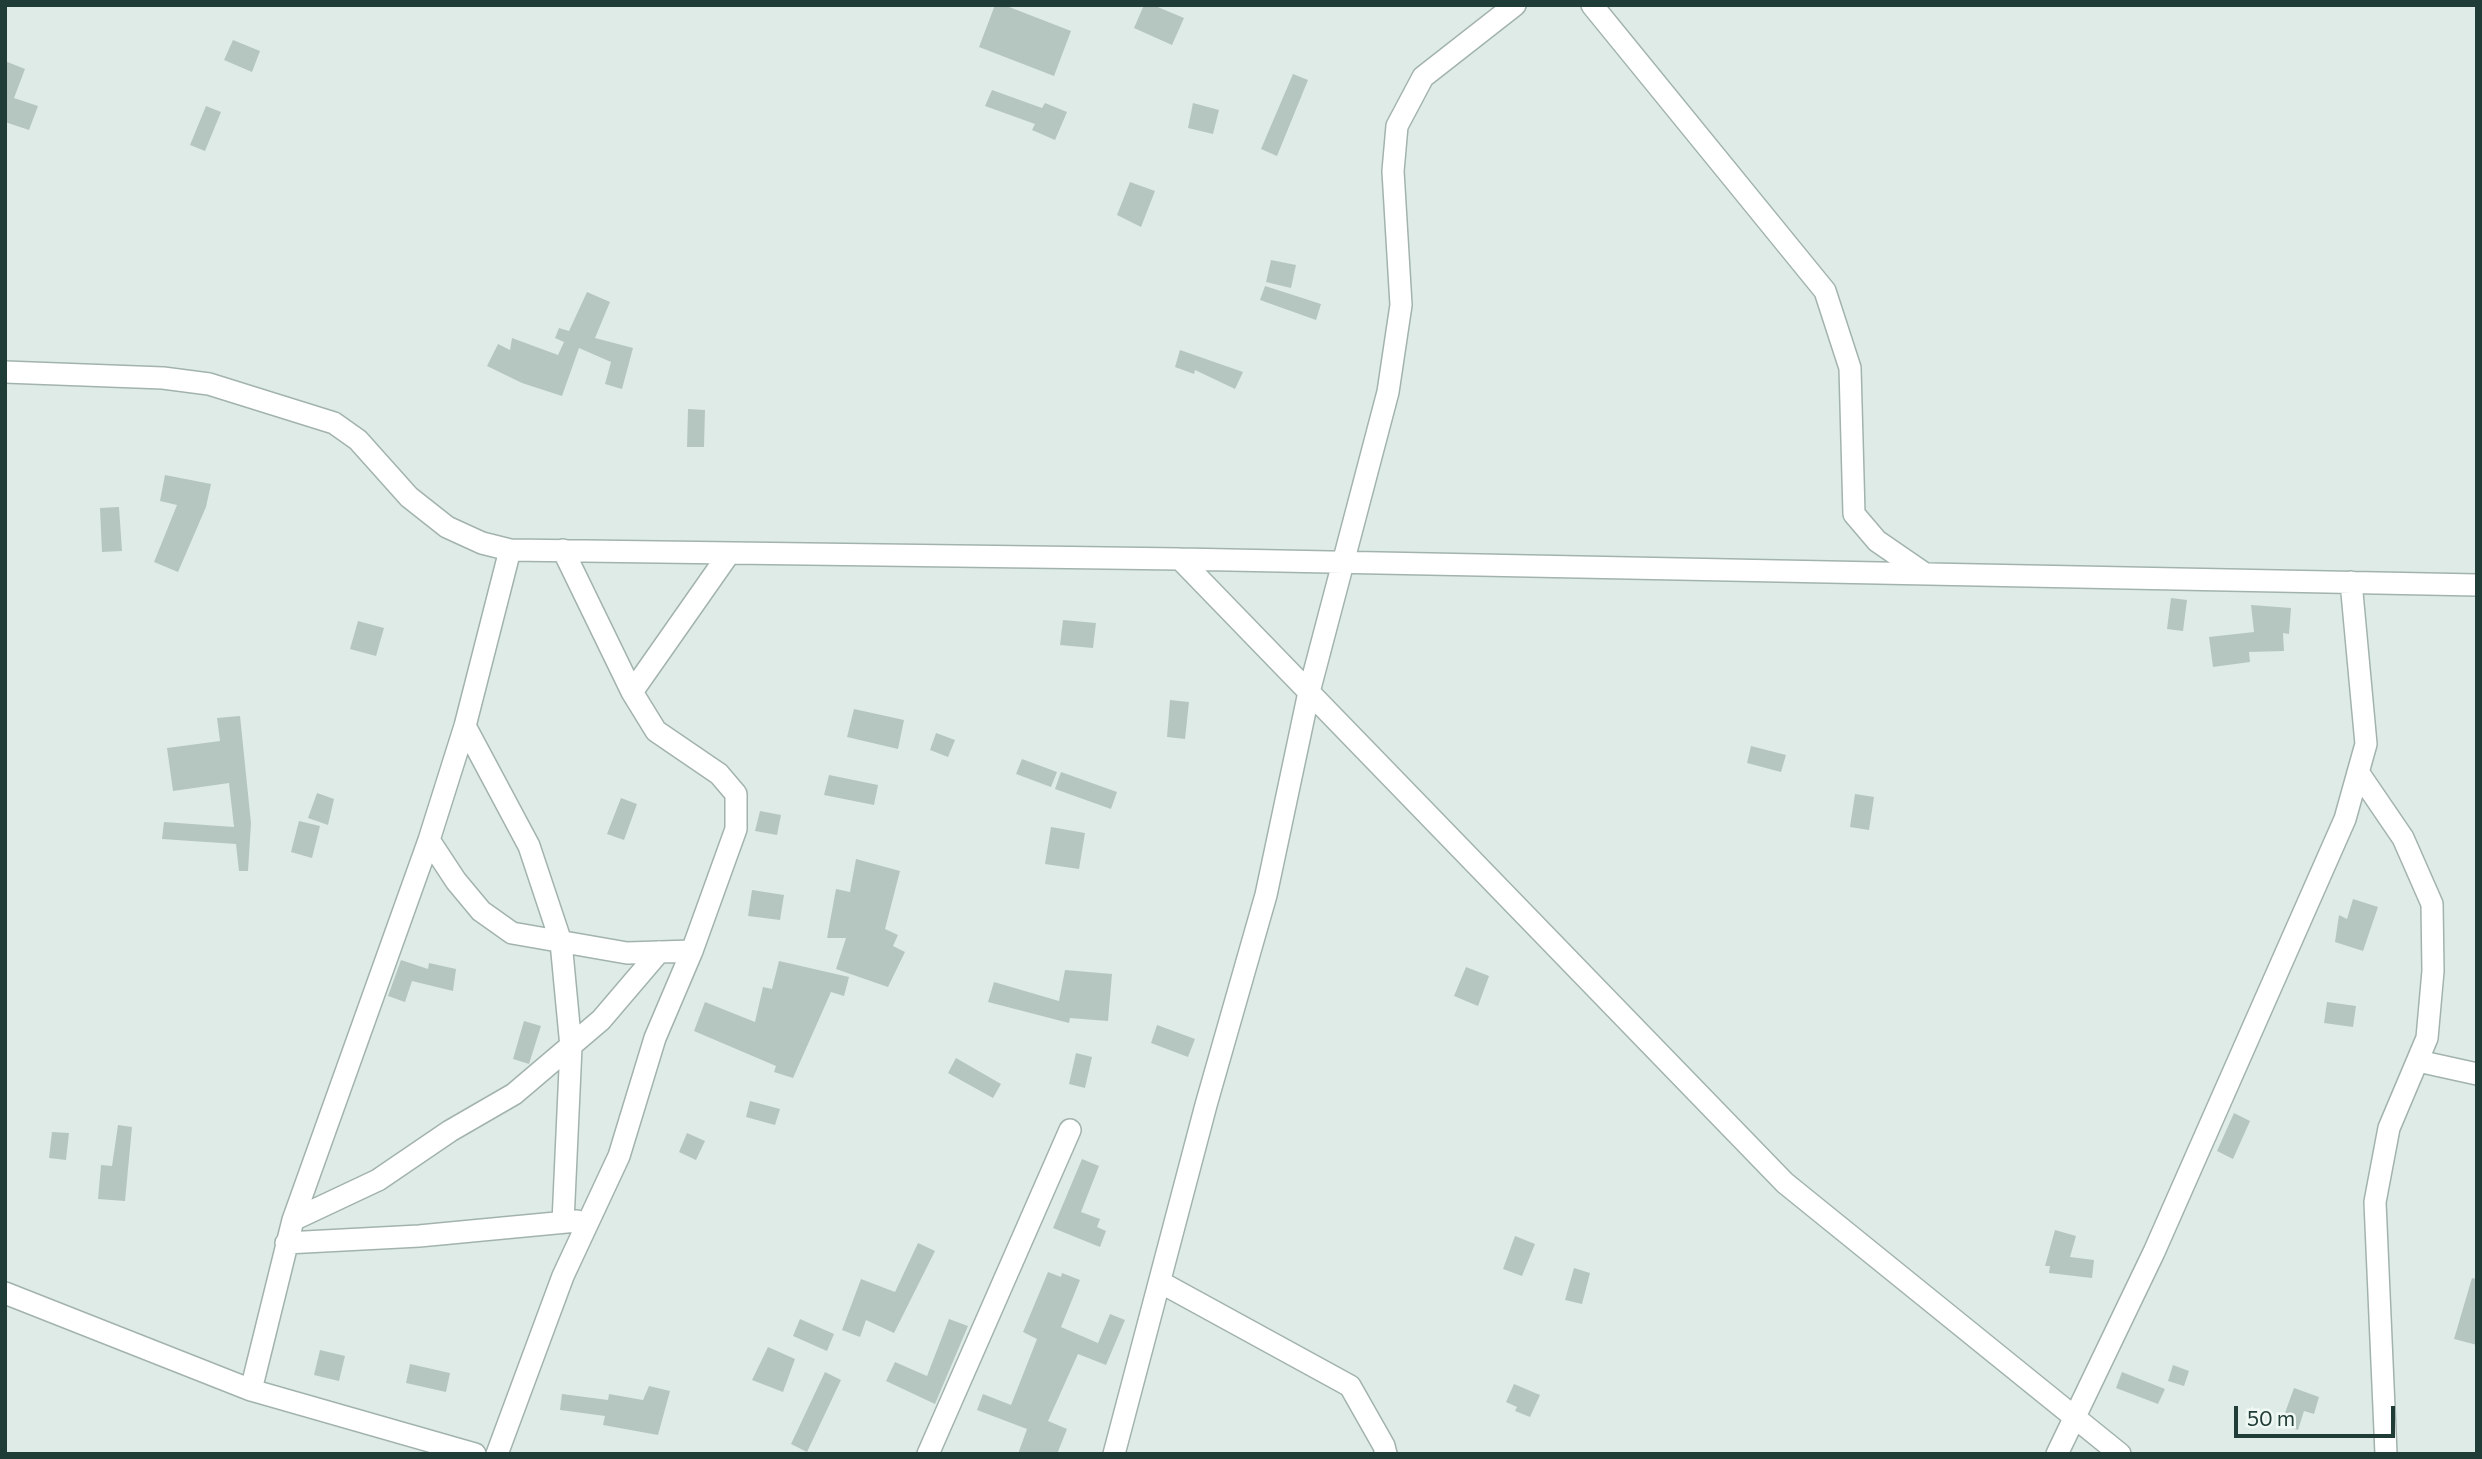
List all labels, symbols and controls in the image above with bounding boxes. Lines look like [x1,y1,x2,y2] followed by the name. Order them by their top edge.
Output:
[2237,1392,2398,1436] scale bar
[2247,1405,2295,1430] text: 50 m

